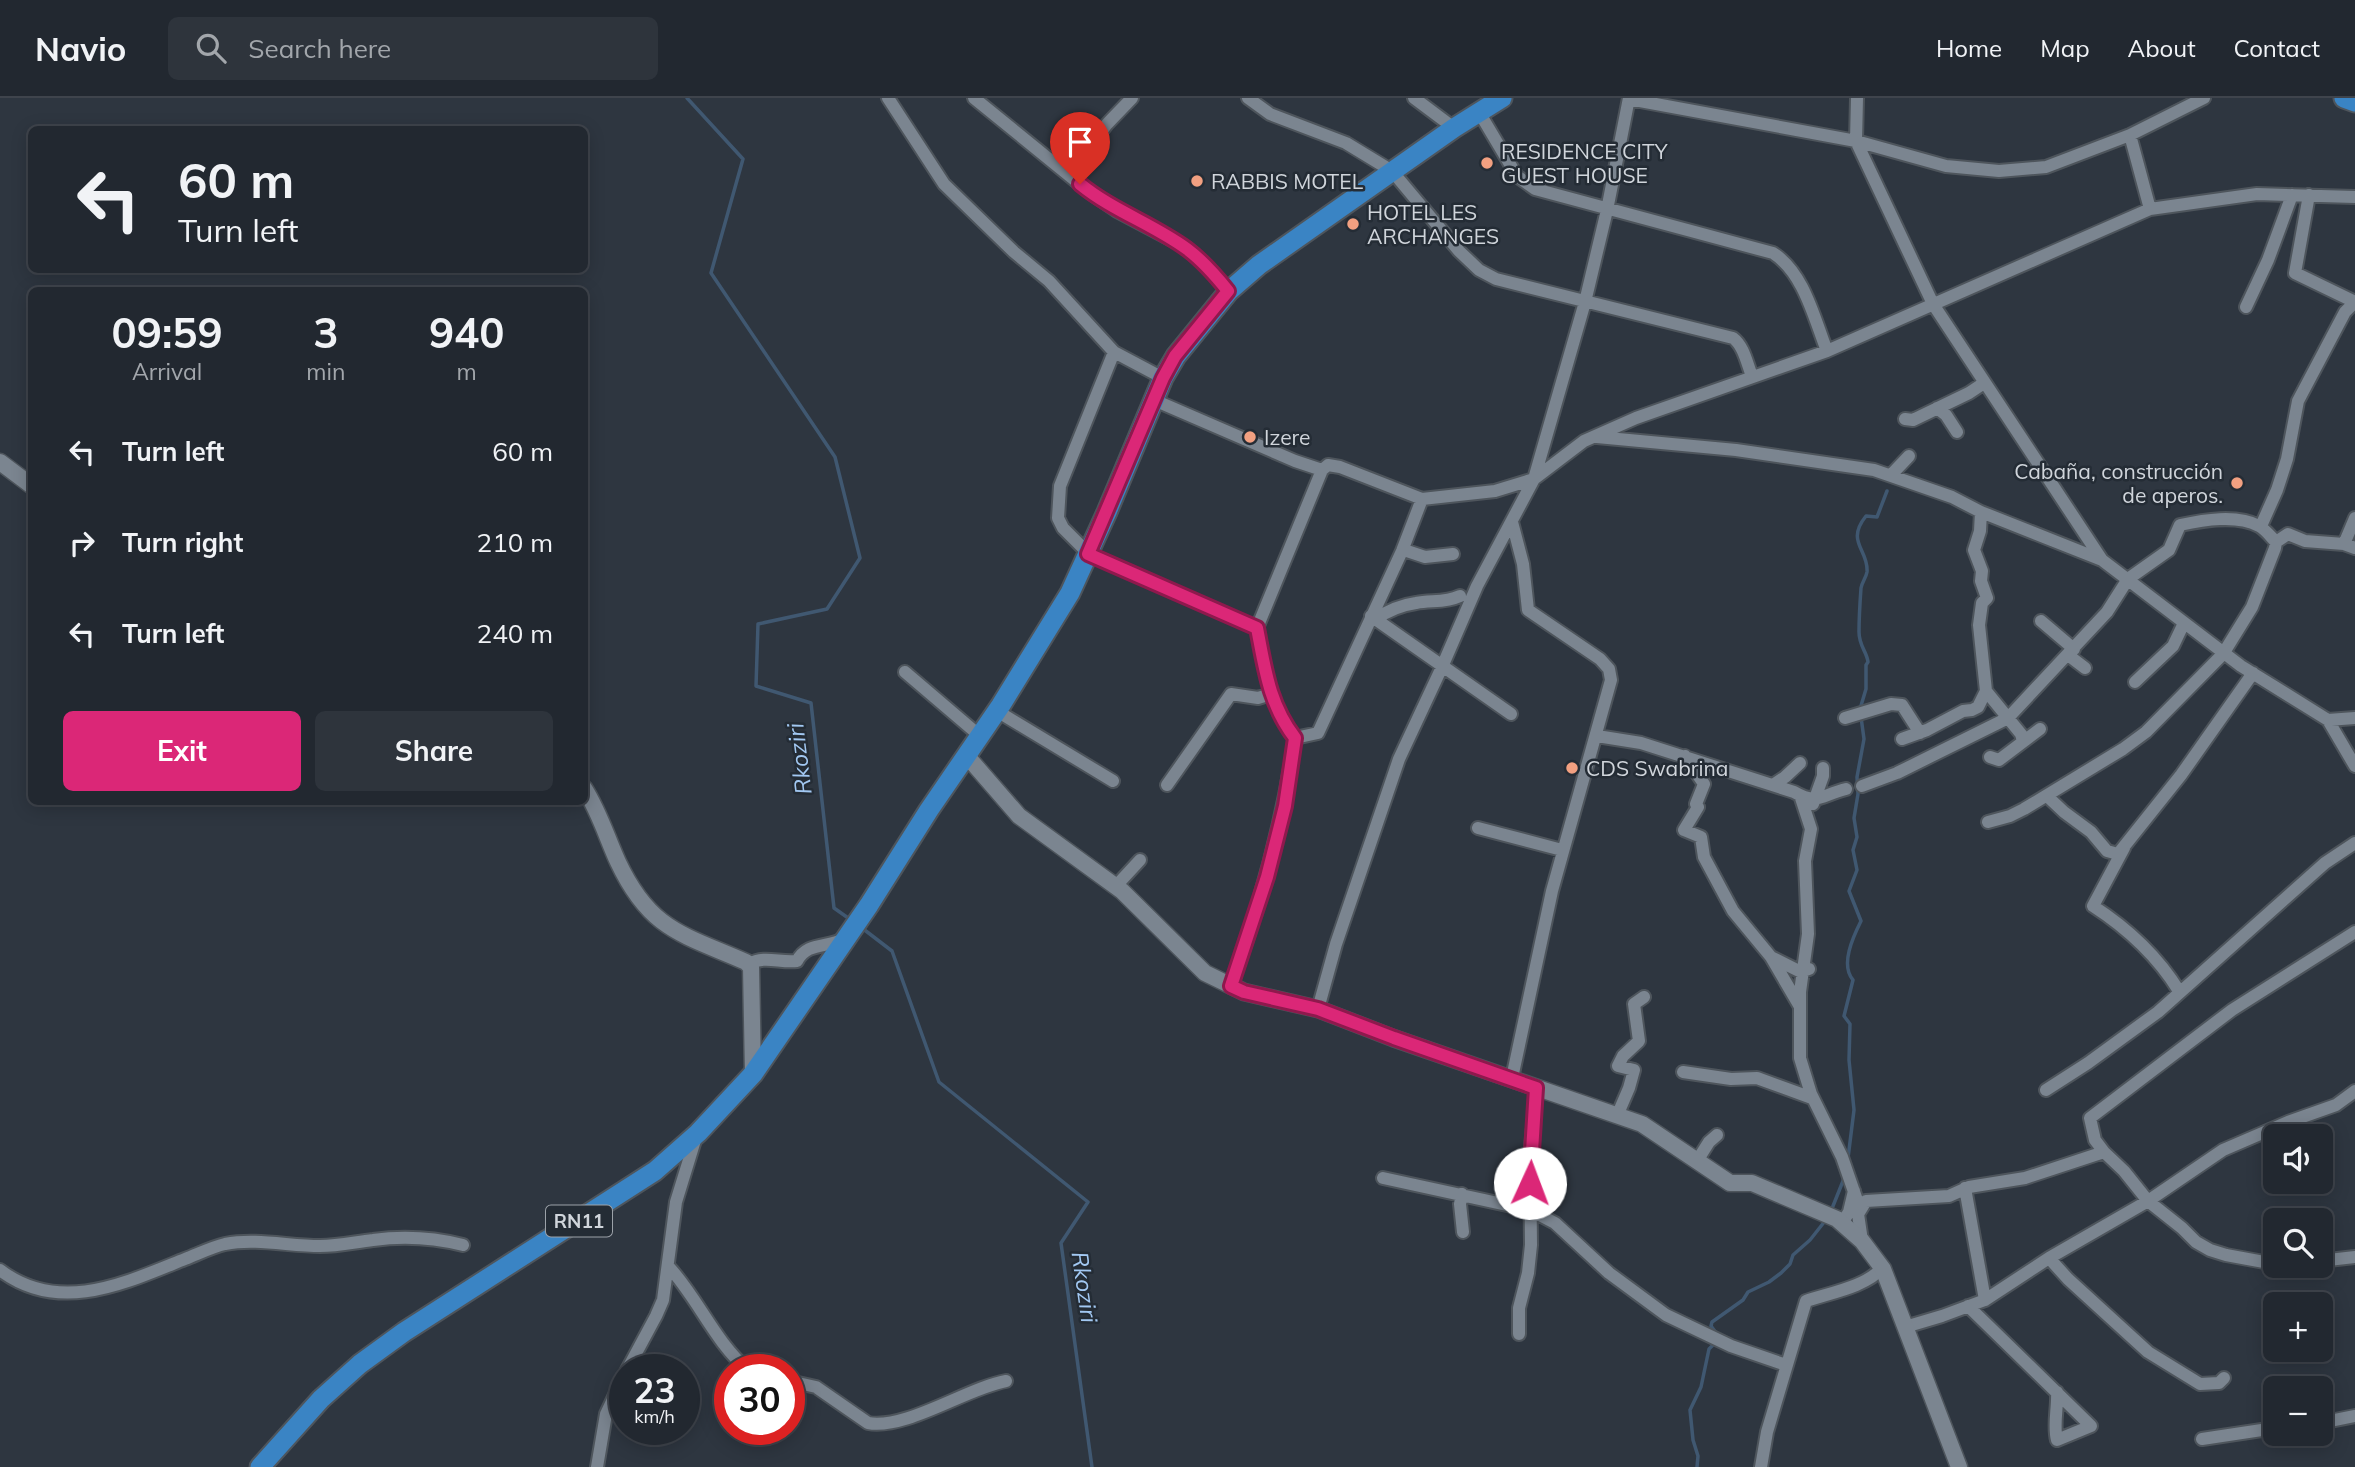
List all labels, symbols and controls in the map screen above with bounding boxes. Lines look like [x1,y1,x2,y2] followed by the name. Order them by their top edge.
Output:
[168,17,658,80] search box
[35,28,126,69] text: Navio
[192,29,230,67] icon: search
[248,32,391,65] text: Search here
[1936,33,2002,63] text: Home
[2040,33,2090,63] text: Map
[2128,33,2196,63] text: About
[2234,33,2320,63] text: Contact
[1050,112,1110,184] pin
[1061,123,1099,161] icon: arrive
[1501,138,1668,188] place label: RESIDENCE CITY GUEST HOUSE
[178,149,294,210] text: 60 m
[63,154,154,245] icon: left
[1479,155,1495,171] marker: RESIDENCE CITY GUEST HOUSE
[1211,168,1364,194] place label: RABBIS MOTEL
[1189,173,1205,189] marker: RABBIS MOTEL
[1367,199,1499,249] place label: HOTEL LES ARCHANGES
[178,210,298,250] text: Turn left
[1345,216,1361,232] marker: HOTEL LES ARCHANGES
[112,306,223,359] text: 09:59
[313,306,338,359] text: 3
[429,306,504,359] text: 940
[132,357,202,386] text: Arrival
[306,357,345,386] text: min
[457,357,477,386] text: m
[1264,424,1310,450] place label: Izere
[1242,429,1258,445] marker: Izere
[63,433,101,471] icon: left
[122,435,224,468] text: Turn left
[492,435,553,468] text: 60 m
[2014,458,2223,508] place label: Cabaña, construcción de aperos.
[2229,475,2245,491] marker: Cabaña, construcción de aperos.
[63,524,101,562] icon: right
[122,526,243,559] text: Turn right
[477,526,553,559] text: 210 m
[63,615,101,653] icon: left
[122,617,224,650] text: Turn left
[477,617,553,650] text: 240 m
[63,711,301,791] button: Exit
[315,711,553,791] button: Share
[780,721,818,796] water label: Rkoziri
[1586,755,1728,781] place label: CDS Swabrina
[1564,760,1580,776] marker: CDS Swabrina
[2263,1124,2333,1446] map controls
[2263,1124,2333,1194] button: sound
[1493,1146,1567,1220] position arrow
[546,1205,612,1236] road number: RN11
[2263,1208,2333,1278] button: search
[1066,1249,1104,1325] water label: Rkoziri
[2263,1292,2333,1362] button: +
[714,1354,805,1445] speed limit sign: 30
[633,1368,676,1412] text: 23
[2263,1376,2333,1446] button: −
[634,1405,675,1428] text: km/h

